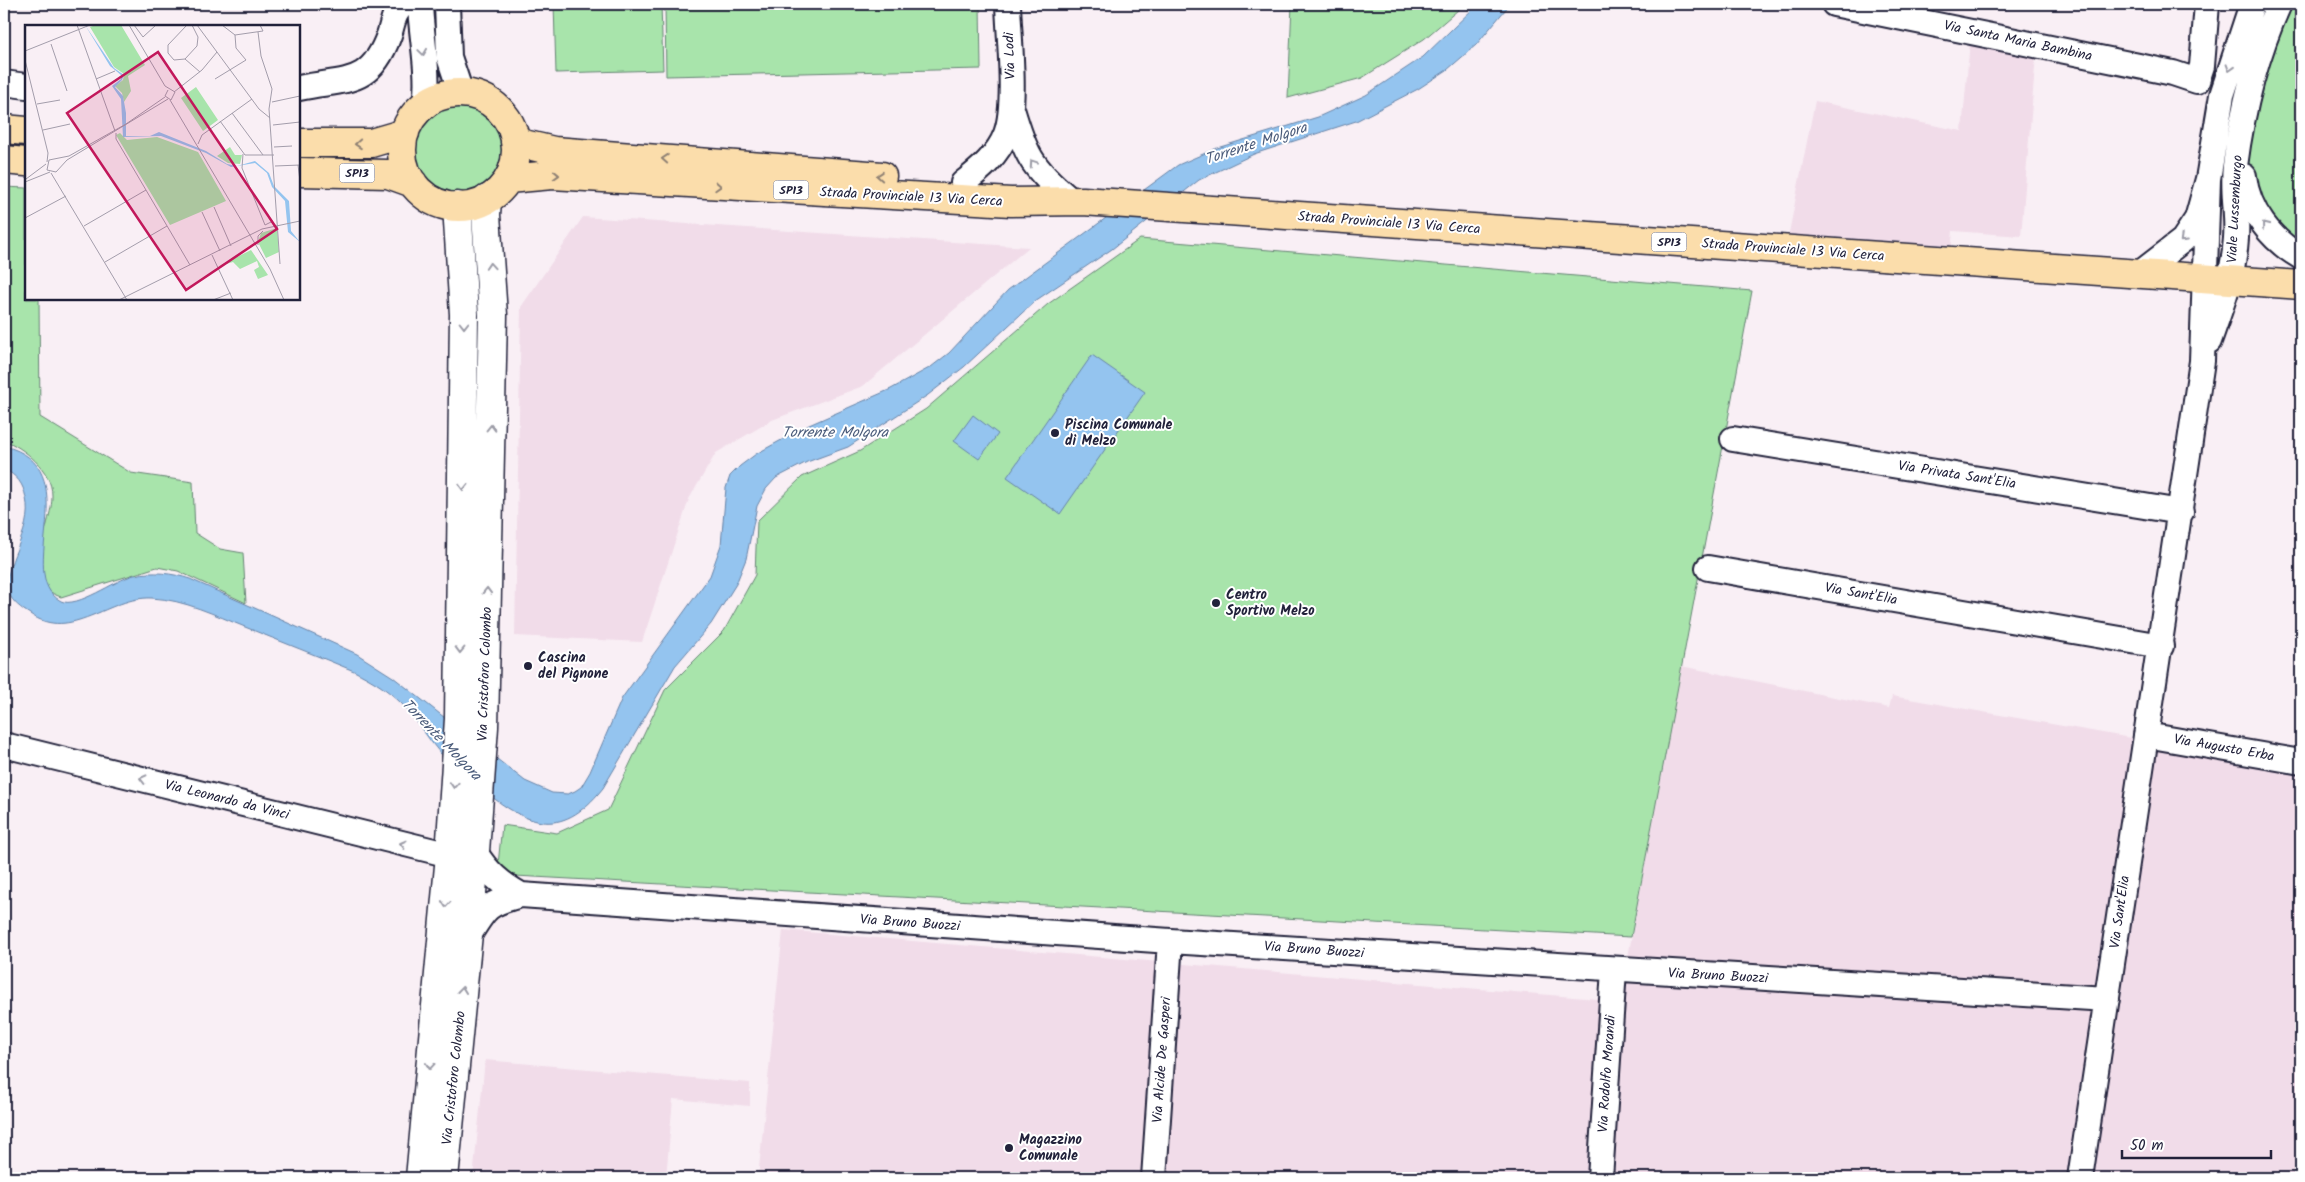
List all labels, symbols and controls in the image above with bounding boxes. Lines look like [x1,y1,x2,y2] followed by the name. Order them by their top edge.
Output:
[1942,15,2094,67] street label: Via Santa Maria Bambina
[25,25,300,300] inset map
[998,31,1022,80] street label: Via Lodi
[417,49,428,57] one-way arrow
[2225,63,2235,71] one-way arrow
[1202,116,1311,172] water label: Torrente Molgora
[353,138,361,149] one-way arrow
[661,154,669,165] one-way arrow
[2221,154,2249,264] street label: Viale Lussemburgo
[1030,159,1039,169] one-way arrow
[340,164,374,182] road number: SP13
[552,170,560,181] one-way arrow
[875,171,883,182] one-way arrow
[715,180,723,191] one-way arrow
[774,180,808,200] road number: SP13
[819,181,1003,213] street label: Strada Provinciale 13 Via Cerca
[1297,206,1481,240] street label: Strada Provinciale 13 Via Cerca
[2262,222,2270,231] one-way arrow
[1652,232,1686,252] road number: SP13
[1701,233,1885,267] street label: Strada Provinciale 13 Via Cerca
[2180,233,2189,242] one-way arrow
[485,262,496,270] one-way arrow
[459,322,469,329] one-way arrow
[1065,414,1173,452] place label: Piscina Comunale di Melzo
[782,421,889,445] water label: Torrente Molgora
[486,424,496,432] one-way arrow
[1049,427,1061,439] marker: Piscina Comunale di Melzo
[1896,455,2018,495] street label: Via Privata Sant'Elia
[458,484,468,492] one-way arrow
[1823,577,1899,611] street label: Via Sant'Elia
[1226,584,1315,622] place label: Centro Sportivo Melzo
[482,587,492,594] one-way arrow
[1210,597,1222,609] marker: Centro Sportivo Melzo
[472,606,498,742] street label: Via Cristoforo Colombo
[455,646,465,654] one-way arrow
[538,647,608,685] place label: Cascina del Pignone
[522,660,534,672] marker: Cascina del Pignone
[395,693,487,787] water label: Torrente Molgora
[2172,728,2276,768] street label: Via Augusto Erba
[139,774,148,785] one-way arrow
[162,774,292,826] street label: Via Leonardo da Vinci
[449,781,460,789] one-way arrow
[399,839,407,849] one-way arrow
[2104,874,2136,950] street label: Via Sant'Elia
[440,900,451,908] one-way arrow
[859,909,961,938] street label: Via Bruno Buozzi
[1263,936,1365,965] street label: Via Bruno Buozzi
[1667,962,1769,990] street label: Via Bruno Buozzi
[457,986,468,994] one-way arrow
[1147,996,1177,1124] street label: Via Alcide De Gasperi
[436,1010,472,1146] street label: Via Cristoforo Colombo
[1592,1014,1622,1134] street label: Via Rodolfo Morandi
[425,1062,436,1070] one-way arrow
[2122,1127,2271,1159] scale bar
[1019,1129,1082,1167] place label: Magazzino Comunale
[2130,1134,2164,1158] text: 50 m
[1003,1142,1015,1154] marker: Magazzino Comunale

